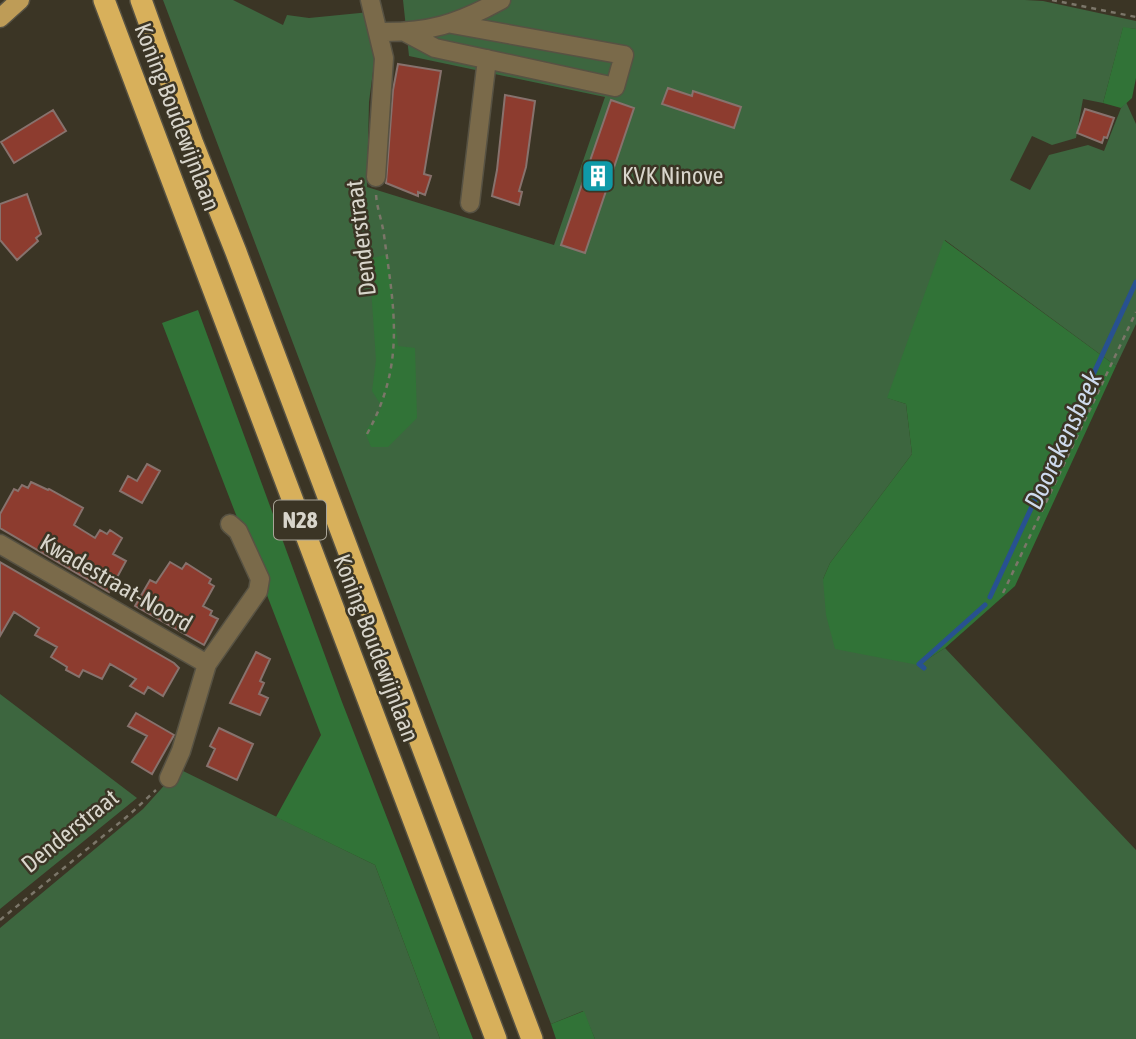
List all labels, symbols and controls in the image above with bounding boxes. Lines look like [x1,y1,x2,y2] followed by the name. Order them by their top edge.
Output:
[129,19,226,214] street label: Koning Boudewijnlaan
[579,157,617,195] building icon: KVK Ninove
[622,162,723,189] place label: KVK Ninove
[340,178,381,298] street label: Denderstraat
[1018,366,1108,514] water label: Doorekensbeek
[274,500,326,540] road number: N28
[35,528,197,637] street label: Kwadestraat-Noord
[328,550,425,745] street label: Koning Boudewijnlaan
[16,783,124,878] street label: Denderstraat

